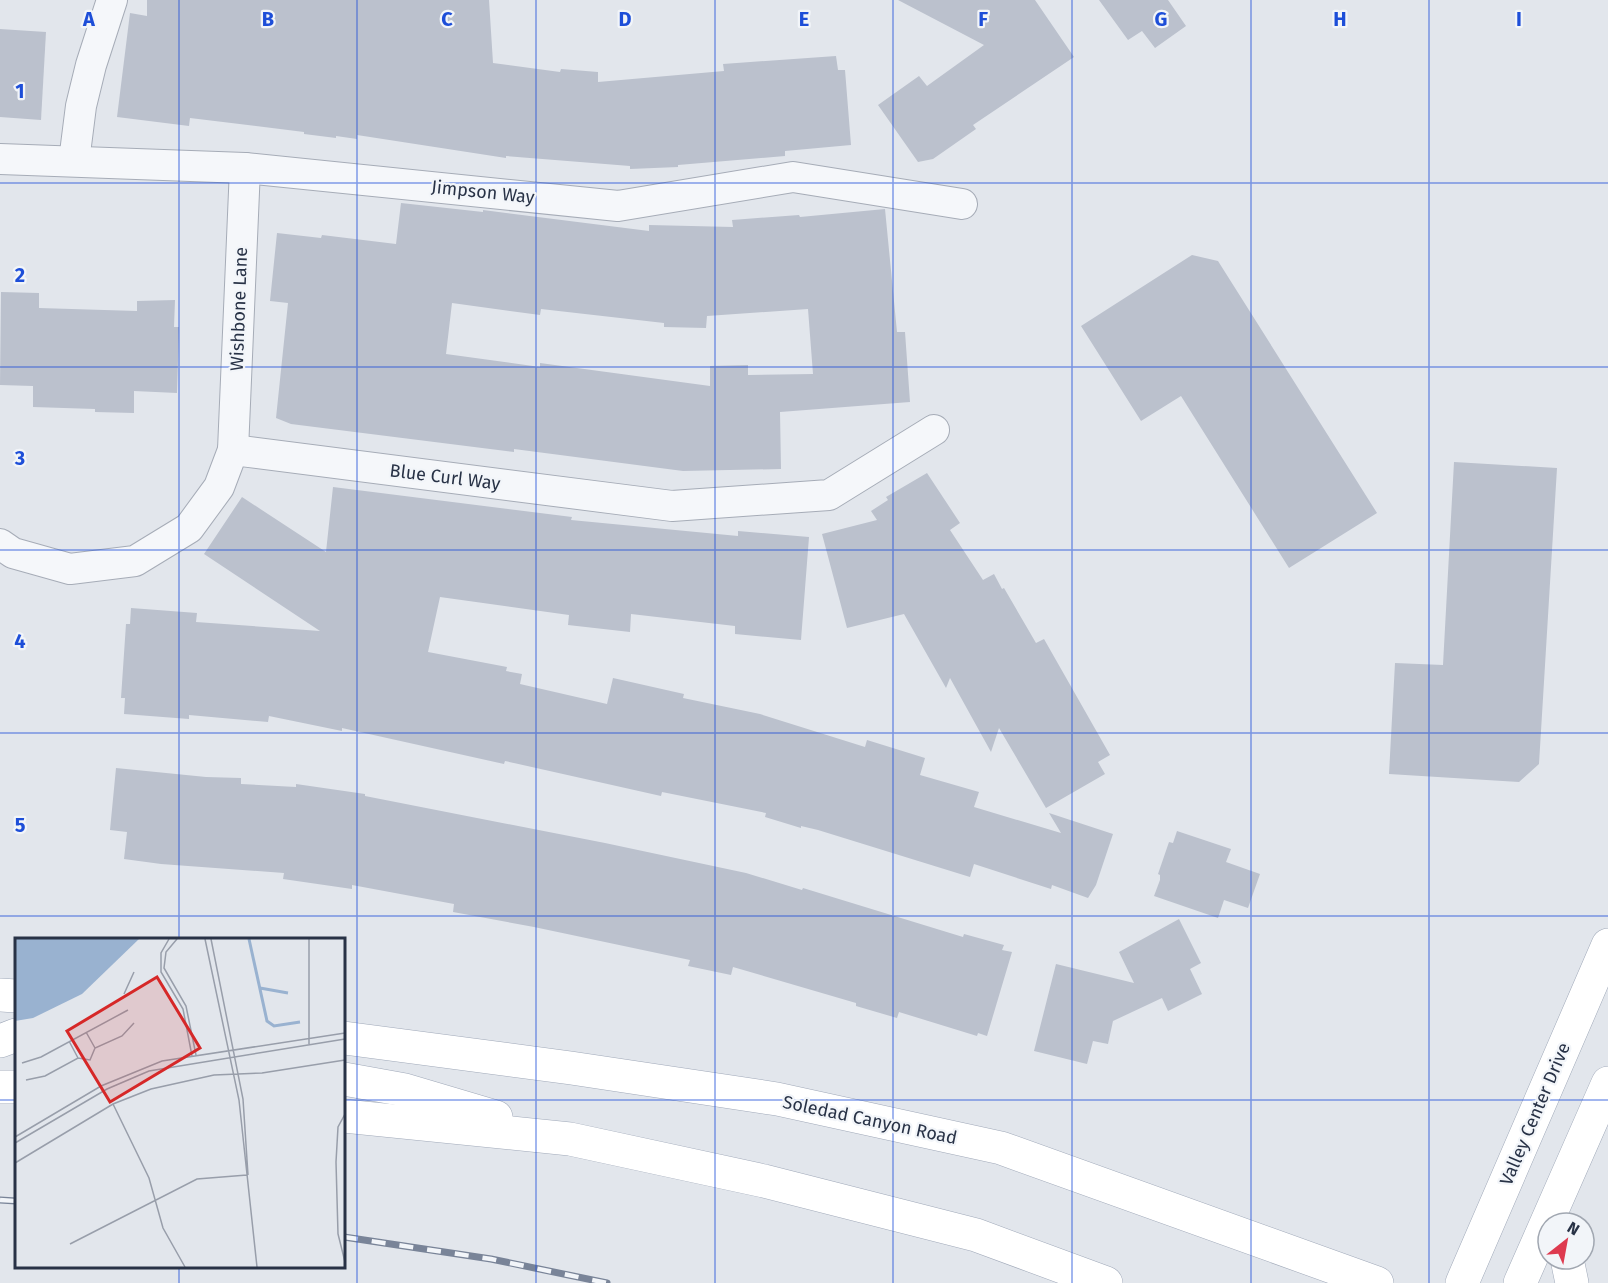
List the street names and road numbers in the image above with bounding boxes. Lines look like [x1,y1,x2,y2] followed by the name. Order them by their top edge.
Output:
[430,176,536,208] street label: Jimpson Way
[226,247,252,371] street label: Wishbone Lane
[388,459,502,495] street label: Blue Curl Way
[1495,1039,1575,1189] street label: Valley Center Drive
[781,1091,959,1149] street label: Soledad Canyon Road

